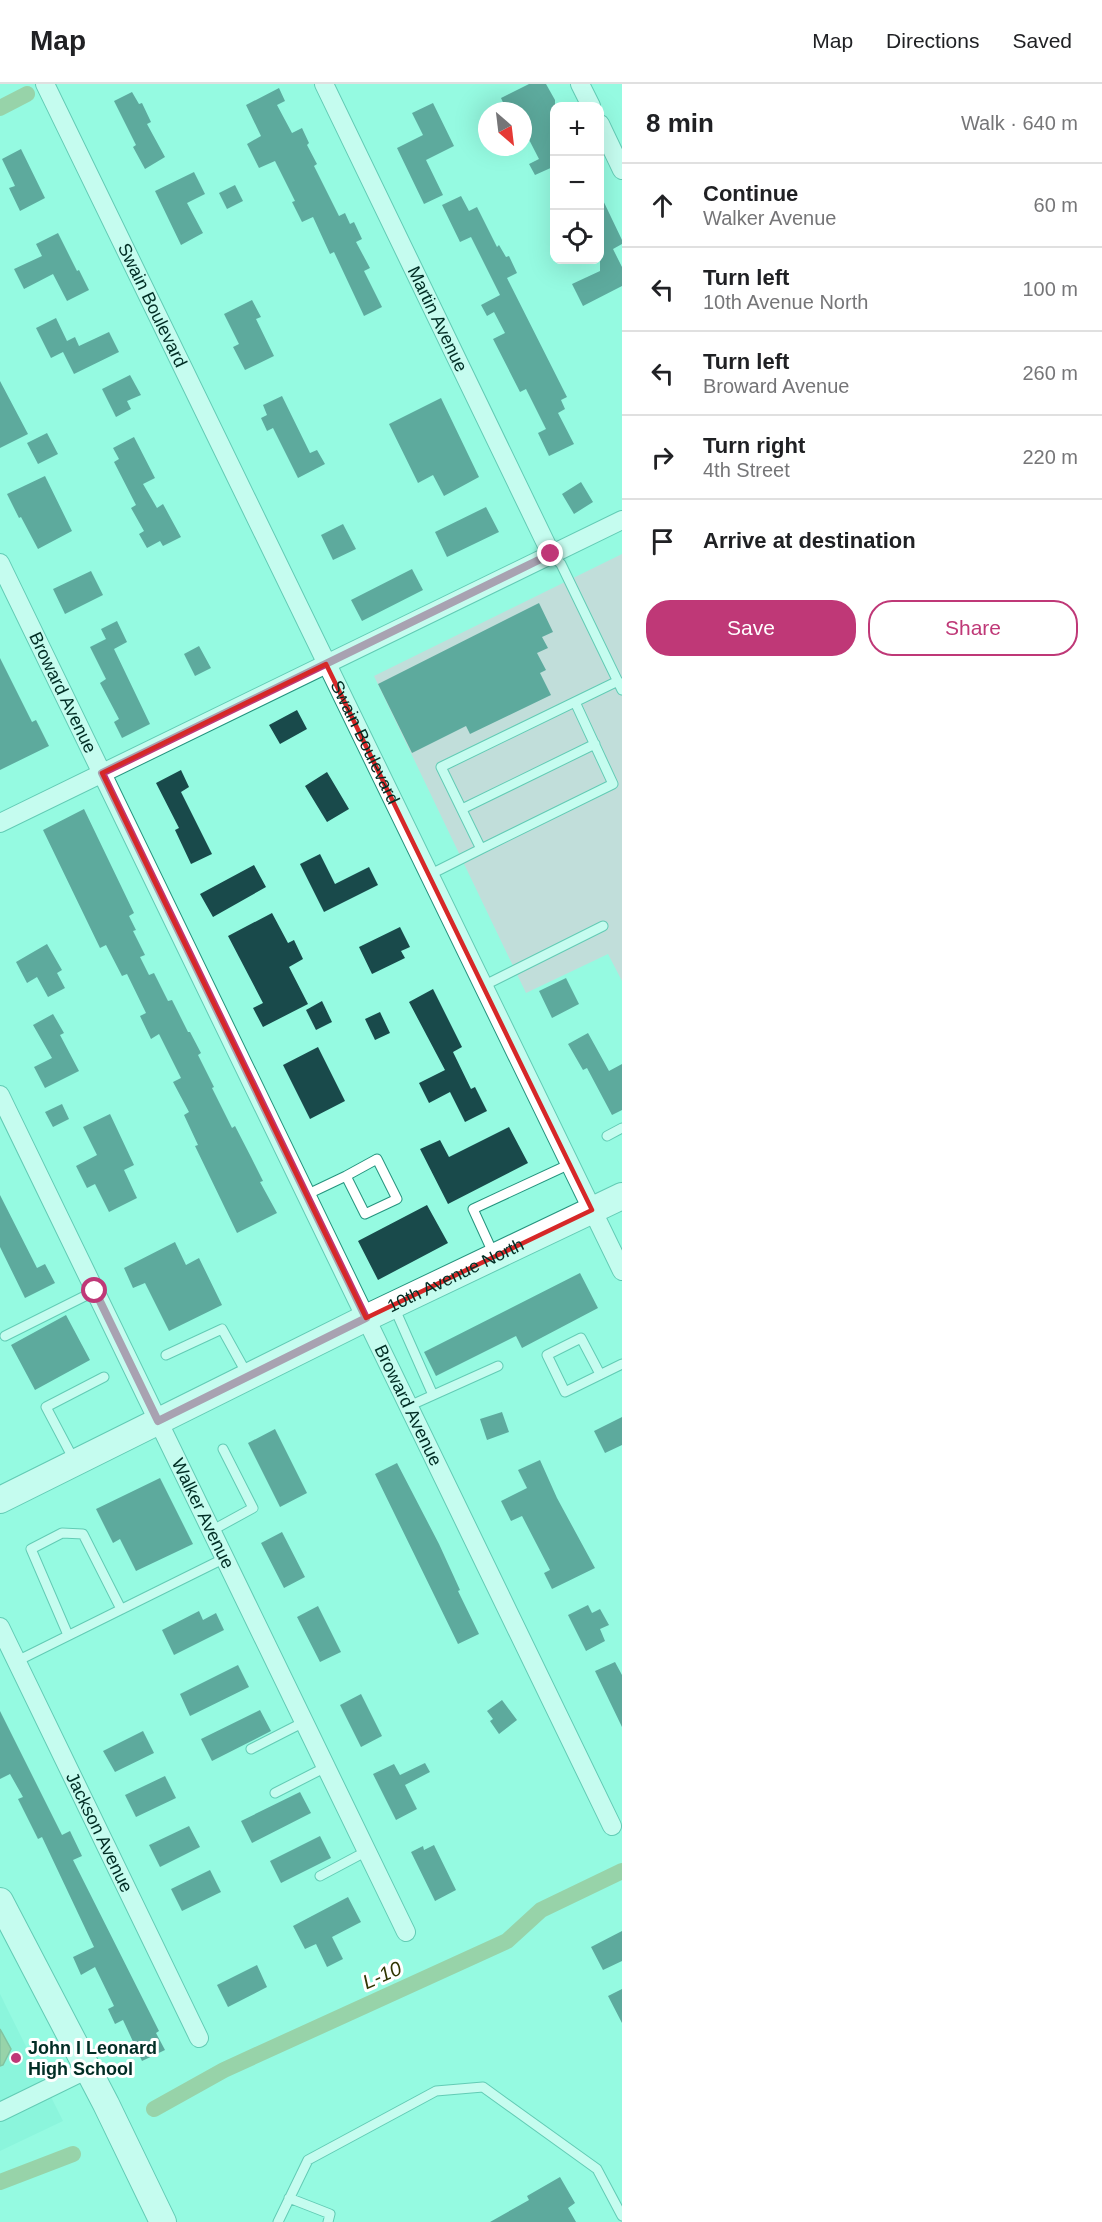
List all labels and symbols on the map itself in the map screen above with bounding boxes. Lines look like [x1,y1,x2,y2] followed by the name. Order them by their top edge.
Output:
[478,102,532,156] north arrow
[114,240,191,370] street label: Swain Boulevard
[404,263,471,375] street label: Martin Avenue
[537,540,563,566] route end
[25,629,101,756] street label: Broward Avenue
[326,677,404,807] street label: Swain Boulevard
[384,1234,527,1316] street label: 10th Avenue North
[81,1277,107,1303] route start
[370,1342,446,1469] street label: Broward Avenue
[168,1455,238,1572] street label: Walker Avenue
[62,1769,137,1895] street label: Jackson Avenue
[359,1957,405,1993] water label: L-10
[28,2038,157,2079] place label: John I Leonard High School
[9,2051,23,2065] marker: John I Leonard High School

